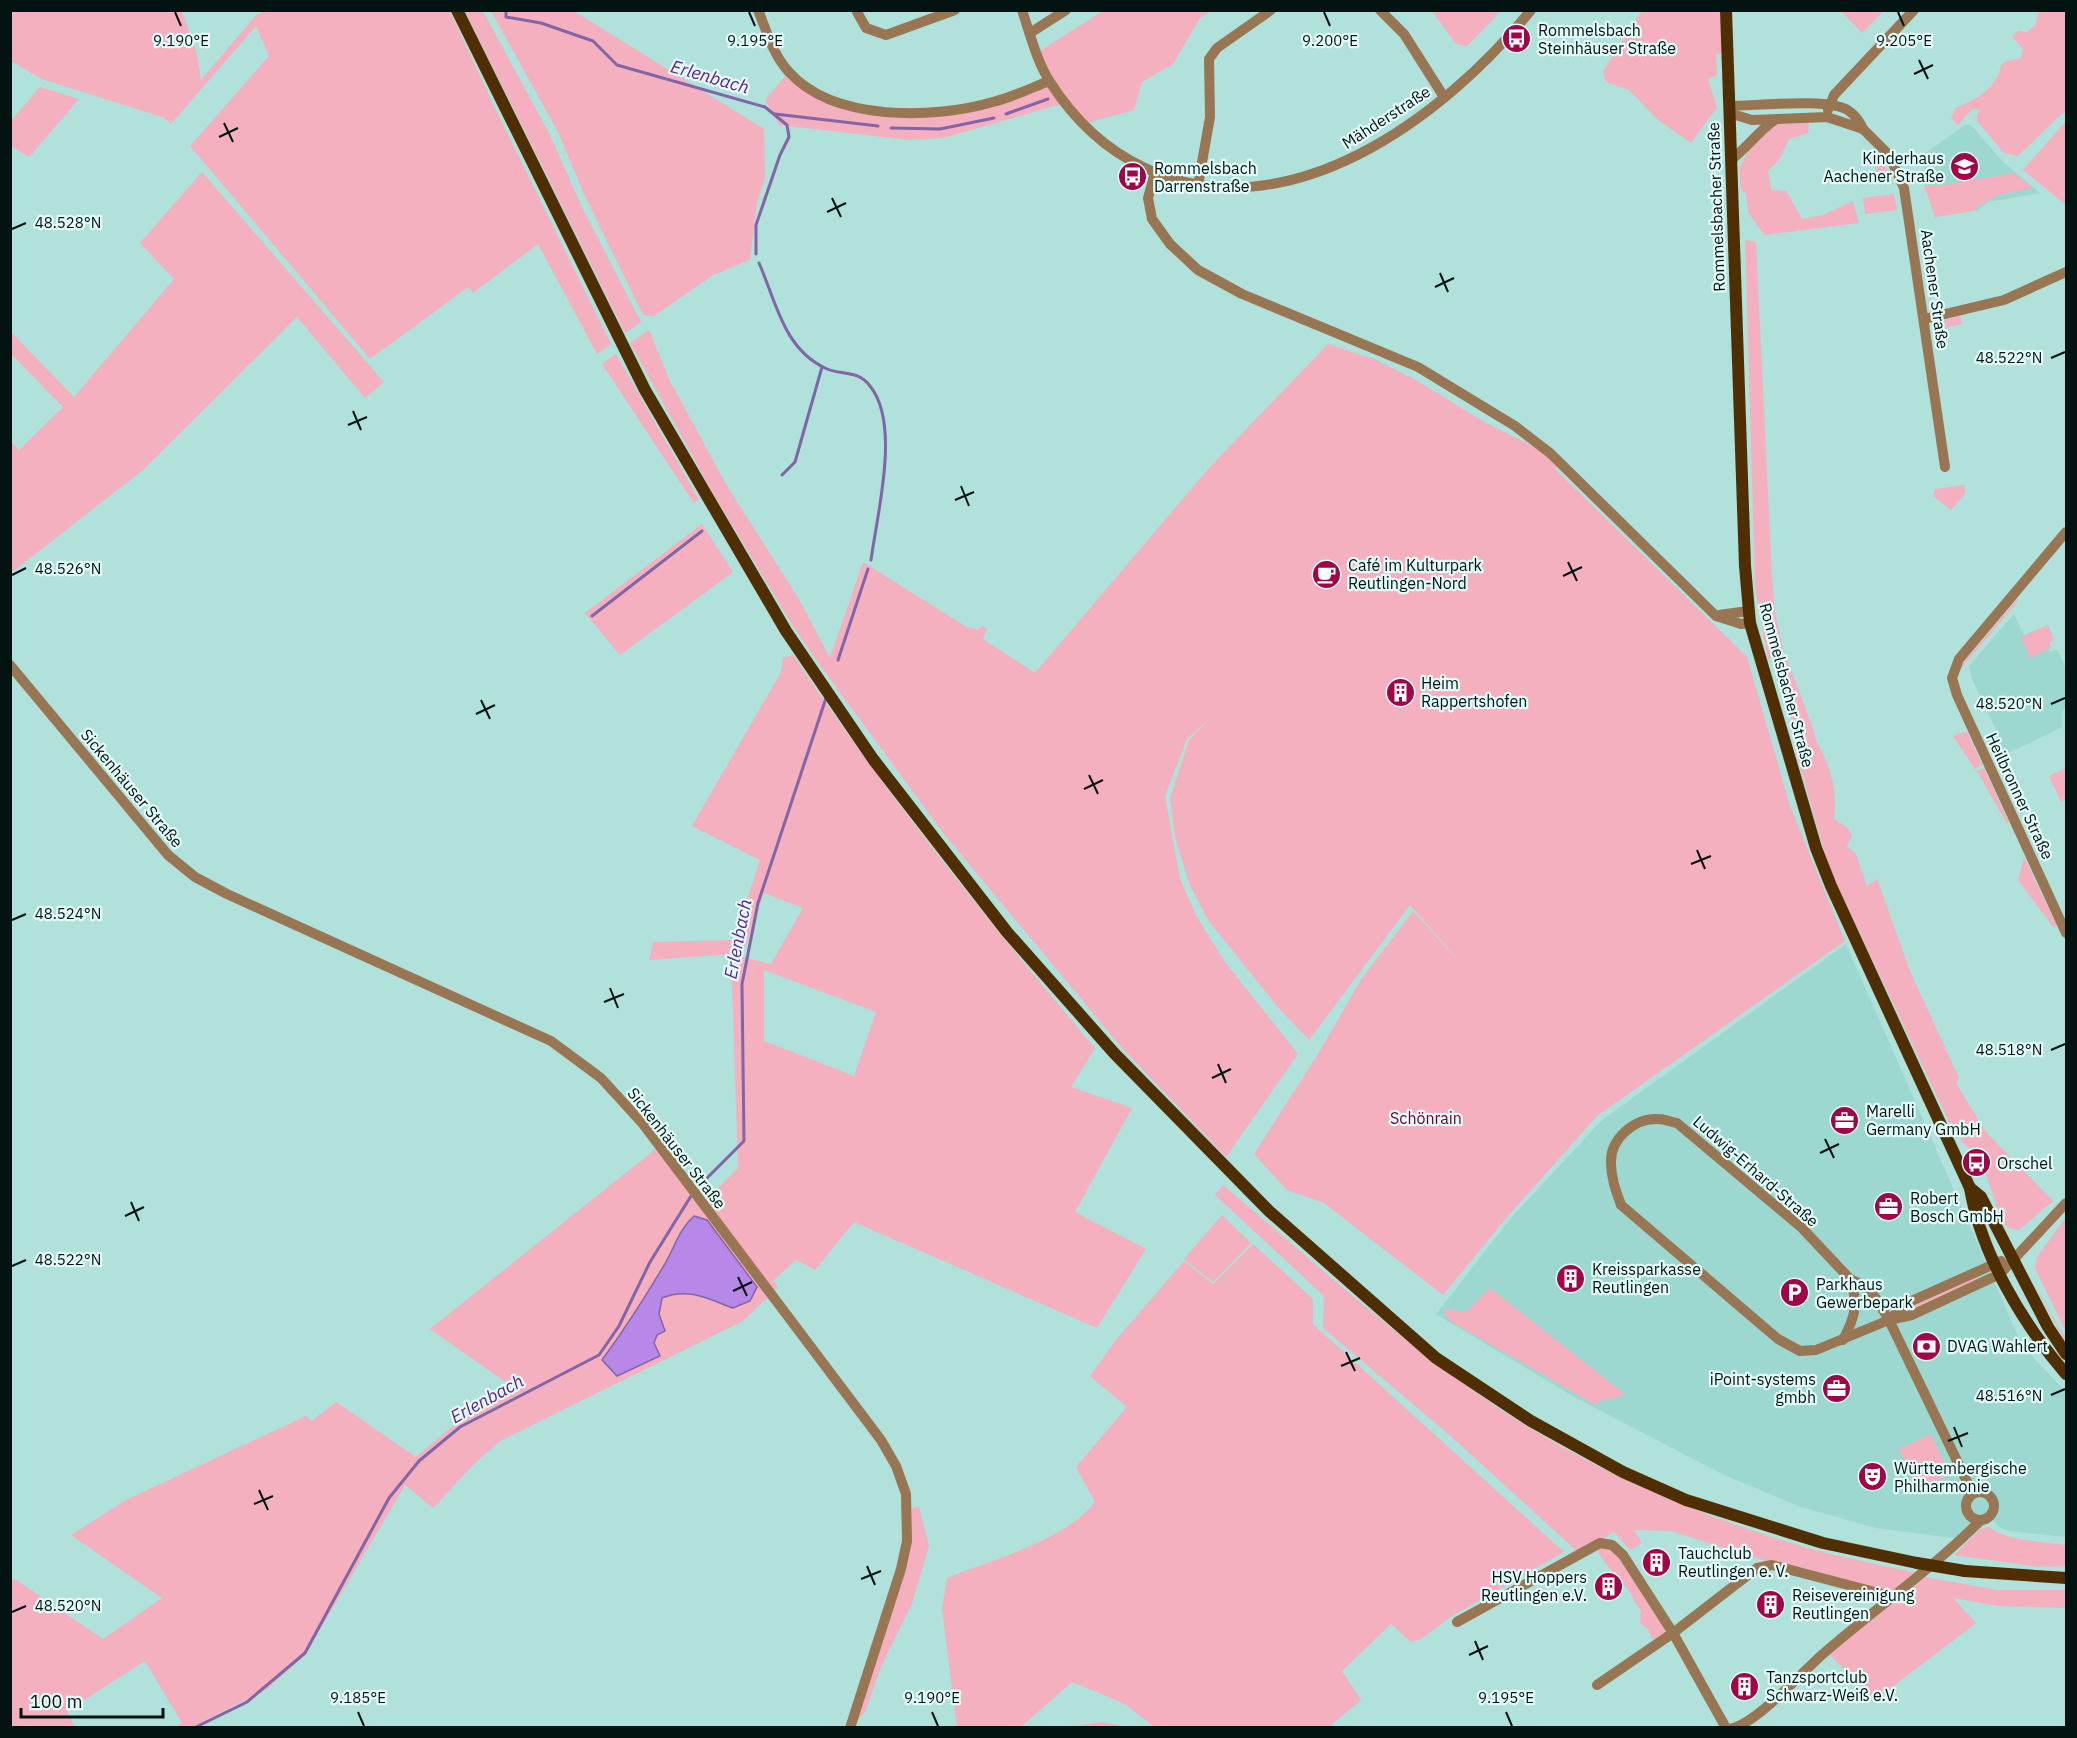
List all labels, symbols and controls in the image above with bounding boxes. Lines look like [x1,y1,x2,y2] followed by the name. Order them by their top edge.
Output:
[1538,20,1676,58] place label: Rommelsbach Steinhäuser Straße
[1501,23,1533,55] bus stop icon: Rommelsbach Steinhäuser Straße
[153,31,209,50] text: 9.190°E
[727,31,783,50] text: 9.195°E
[1302,31,1358,50] text: 9.200°E
[1876,31,1932,50] text: 9.205°E
[668,54,752,99] water label: Erlenbach
[1338,81,1434,153] street label: Mähderstraße
[1703,122,1729,292] street label: Rommelsbacher Straße
[1823,148,1944,186] place label: Kinderhaus Aachener Straße
[1949,151,1981,183] school or university icon: Kinderhaus Aachener Straße
[1154,158,1257,196] place label: Rommelsbach Darrenstraße
[1117,161,1149,193] bus stop icon: Rommelsbach Darrenstraße
[35,213,101,232] text: 48.528°N
[1917,228,1953,350] street label: Aachener Straße
[1976,348,2042,367] text: 48.522°N
[1348,555,1483,593] place label: Café im Kulturpark Reutlingen-Nord
[1311,558,1343,590] cafe icon: Café im Kulturpark Reutlingen-Nord
[35,559,101,578] text: 48.526°N
[1755,601,1819,770] street label: Rommelsbacher Straße
[1421,673,1527,711] place label: Heim Rappertshofen
[1384,676,1416,708] building icon: Heim Rappertshofen
[1976,694,2042,713] text: 48.520°N
[77,725,188,852] street label: Sickenhäuser Straße
[1982,730,2058,863] street label: Heilbronner Straße
[719,897,756,981] water label: Erlenbach
[35,904,101,923] text: 48.524°N
[1976,1040,2042,1059] text: 48.518°N
[623,1083,731,1213] street label: Sickenhäuser Straße
[1866,1101,1981,1139] place label: Marelli Germany GmbH
[1829,1104,1861,1136] office icon: Marelli Germany GmbH
[1390,1108,1462,1128] park label: Schönrain
[1689,1111,1823,1231] street label: Ludwig-Erhard-Straße
[1960,1147,1992,1179] bus stop icon: Orschel
[1997,1153,2052,1173] place label: Orschel
[1910,1188,2004,1226] place label: Robert Bosch GmbH
[1873,1191,1905,1223] office icon: Robert Bosch GmbH
[35,1250,101,1269] text: 48.522°N
[1592,1259,1701,1297] place label: Kreissparkasse Reutlingen
[1555,1262,1587,1294] building icon: Kreissparkasse Reutlingen
[1816,1274,1913,1312] place label: Parkhaus Gewerbepark
[1779,1277,1811,1309] parking icon: Parkhaus Gewerbepark
[1910,1330,1942,1362] bank icon: DVAG Wahlert
[1947,1336,2048,1356] place label: DVAG Wahlert
[446,1369,528,1428] water label: Erlenbach
[1710,1369,1816,1407] place label: iPoint-systems gmbh
[1821,1372,1853,1404] office icon: iPoint-systems gmbh
[1976,1386,2042,1405] text: 48.516°N
[1894,1458,2027,1496] place label: Württembergische Philharmonie
[1857,1461,1889,1493] theatre icon: Württembergische Philharmonie
[1678,1543,1789,1581] place label: Tauchclub Reutlingen e. V.
[1641,1546,1673,1578] building icon: Tauchclub Reutlingen e. V.
[1481,1567,1587,1605] place label: HSV Hoppers Reutlingen e.V.
[1592,1570,1624,1602] building icon: HSV Hoppers Reutlingen e.V.
[1792,1585,1915,1623] place label: Reisevereinigung Reutlingen
[1755,1588,1787,1620] building icon: Reisevereinigung Reutlingen
[35,1596,101,1615] text: 48.520°N
[1766,1667,1898,1705] place label: Tanzsportclub Schwarz-Weiß e.V.
[1729,1670,1761,1702] building icon: Tanzsportclub Schwarz-Weiß e.V.
[21,1681,164,1719] scale bar
[330,1688,386,1707] text: 9.185°E
[904,1688,960,1707] text: 9.190°E
[1478,1688,1534,1707] text: 9.195°E
[30,1690,82,1713] text: 100 m

